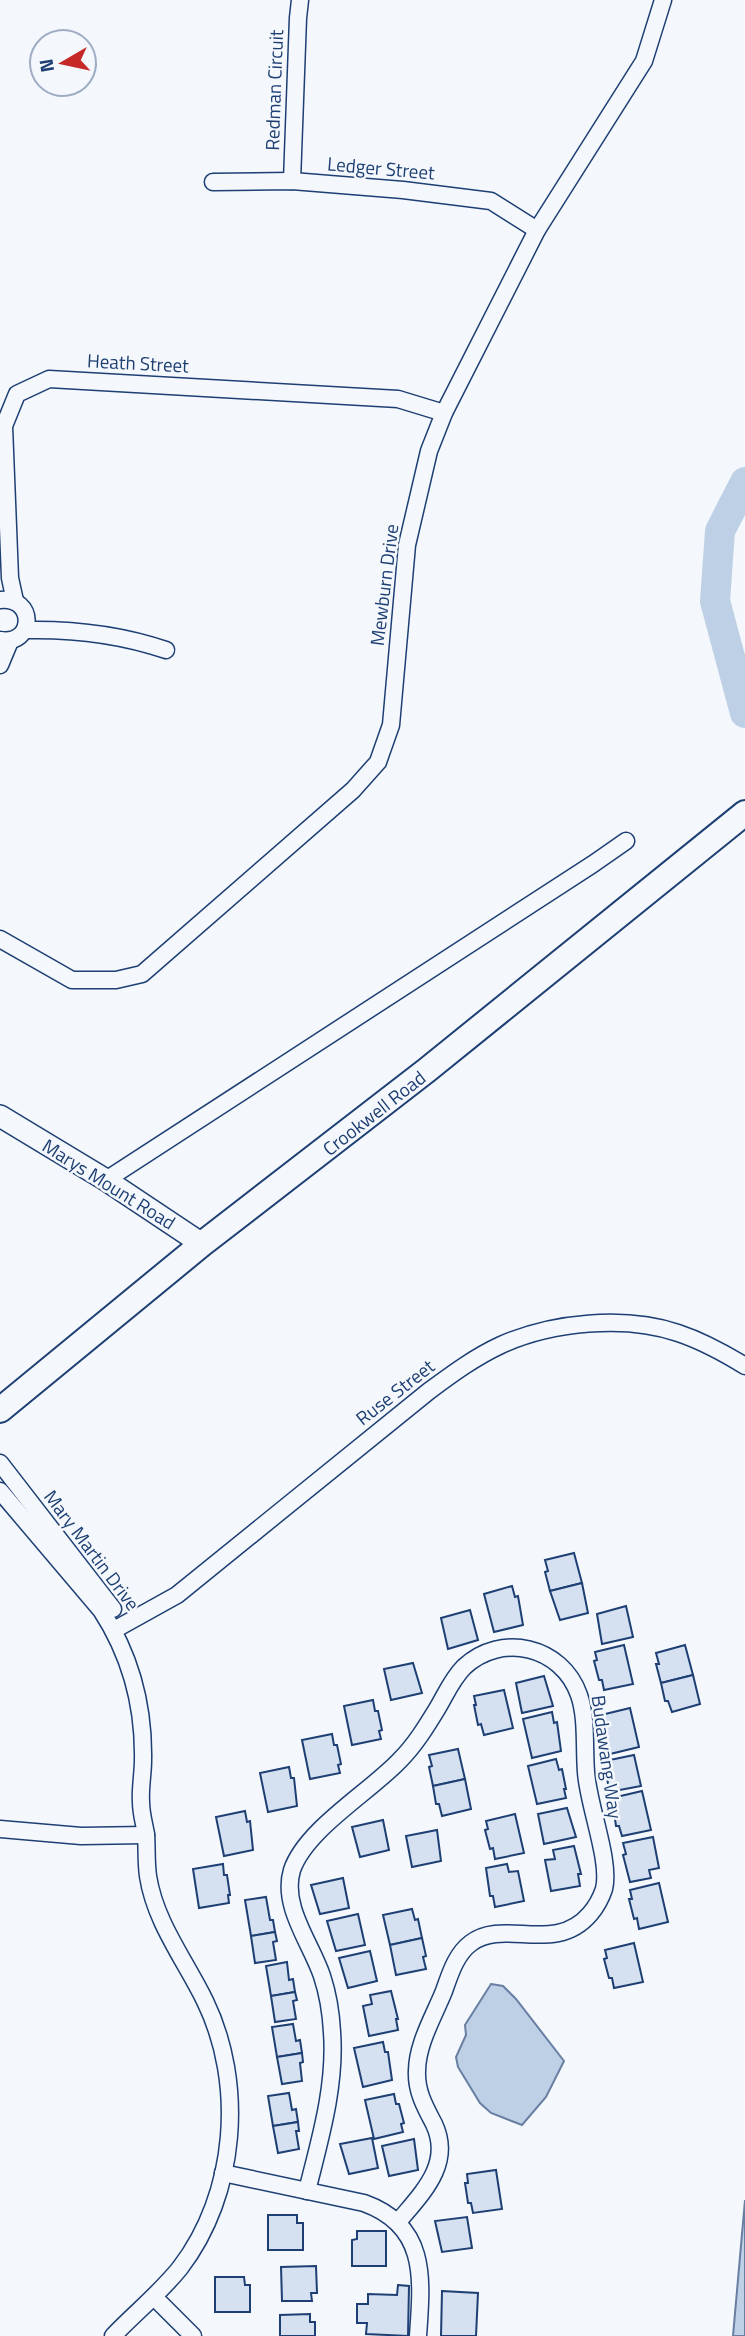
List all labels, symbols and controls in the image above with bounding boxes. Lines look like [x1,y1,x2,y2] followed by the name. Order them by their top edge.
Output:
[28,28,98,98] north arrow
[257,29,290,151] street label: Redman Circuit
[30,57,61,75] text: N
[326,148,436,187] street label: Ledger Street
[86,345,190,380] street label: Heath Street
[362,522,405,647] street label: Mewburn Drive
[316,1063,431,1162] street label: Crookwell Road
[37,1131,181,1236] street label: Marys Mount Road
[349,1351,441,1432] street label: Ruse Street
[37,1483,147,1616] street label: Mary Martin Drive
[584,1693,631,1821] street label: Budawang Way

